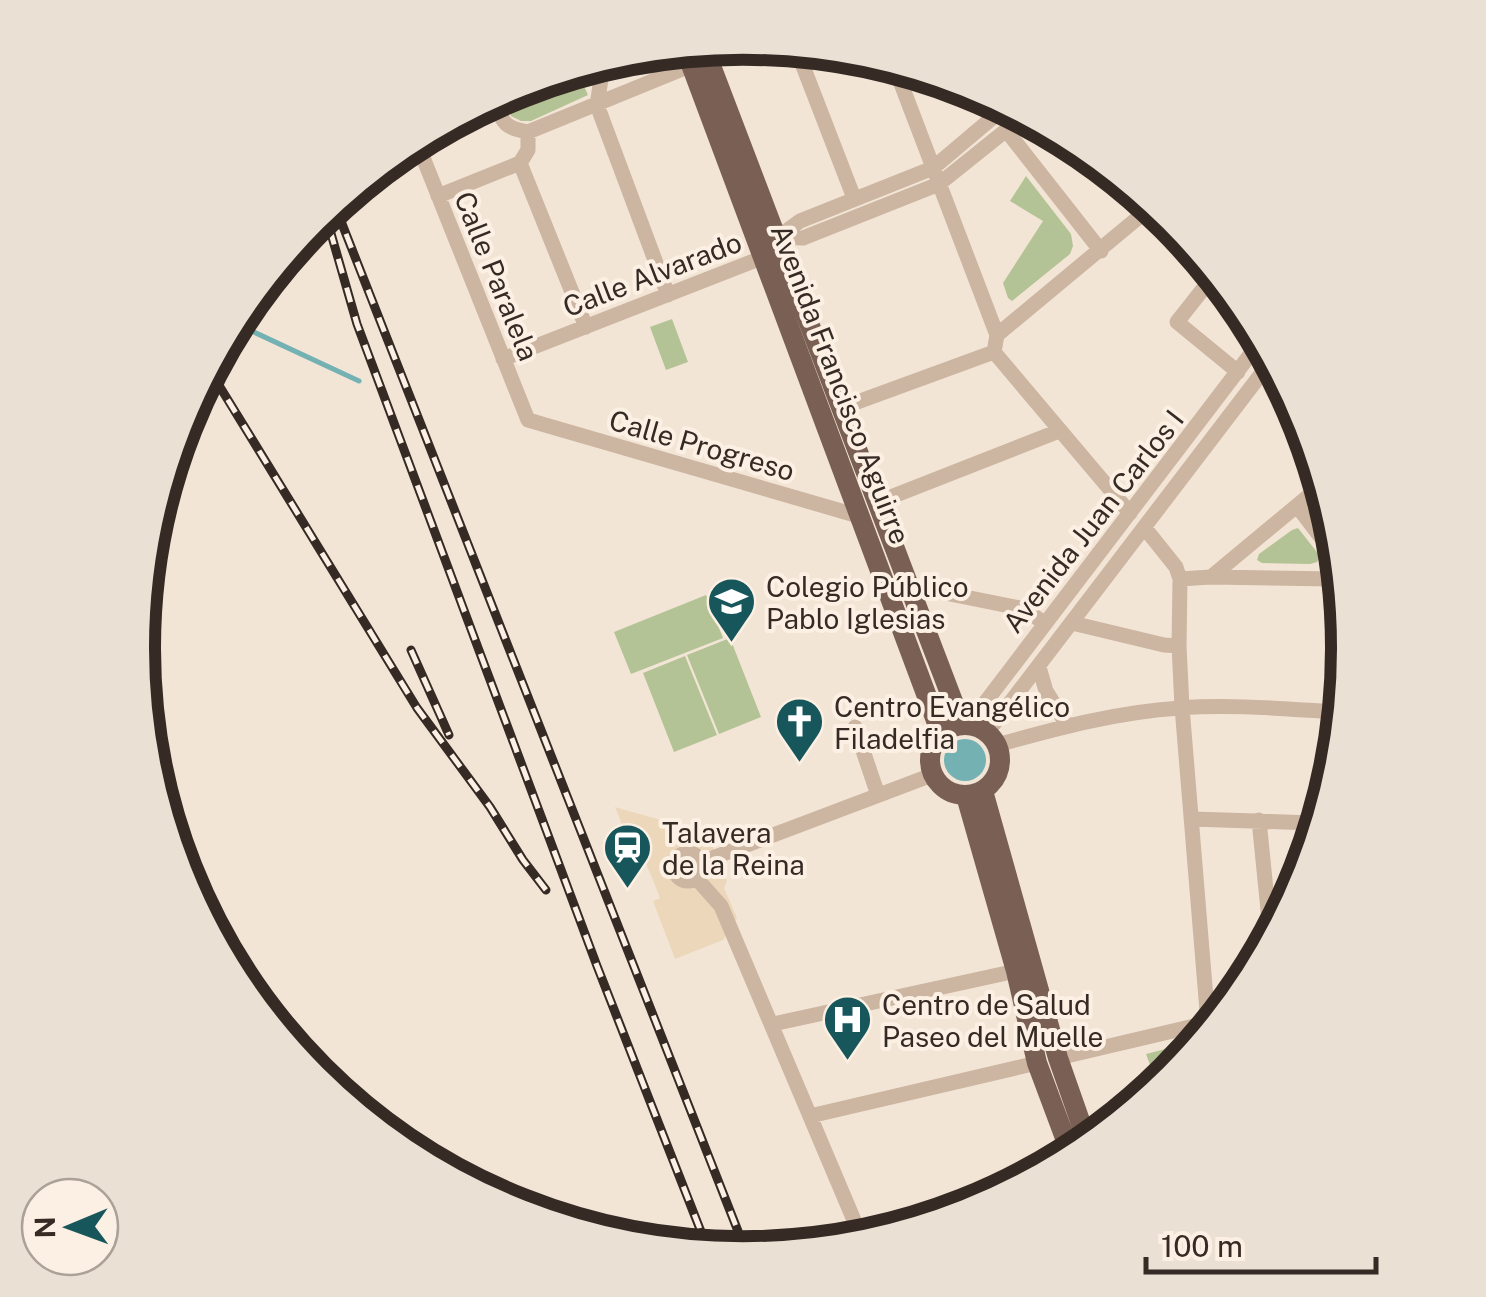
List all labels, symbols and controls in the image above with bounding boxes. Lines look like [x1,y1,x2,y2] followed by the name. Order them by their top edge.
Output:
[448,187,546,365] street label: Calle Paralela
[765,219,917,549] street label: Avenida Francisco Aguirre
[558,225,746,323] street label: Calle Alvarado
[606,403,798,487] street label: Calle Progreso
[996,403,1190,639] street label: Avenida Juan Carlos I
[766,570,969,635] place label: Colegio Público Pablo Iglesias
[705,576,757,644] school or university icon: Colegio Público Pablo Iglesias
[834,690,1070,755] place label: Centro Evangélico Filadelfia
[773,696,825,764] church icon: Centro Evangélico Filadelfia
[662,816,805,881] place label: Talavera de la Reina
[601,822,653,890] station icon: Talavera de la Reina
[882,988,1103,1053] place label: Centro de Salud Paseo del Muelle
[821,994,873,1062] hospital icon: Centro de Salud Paseo del Muelle
[20,1177,120,1277] north arrow
[1146,1212,1376,1274] scale bar
[28,1216,61,1239] text: N
[1161,1228,1243,1264] text: 100 m

